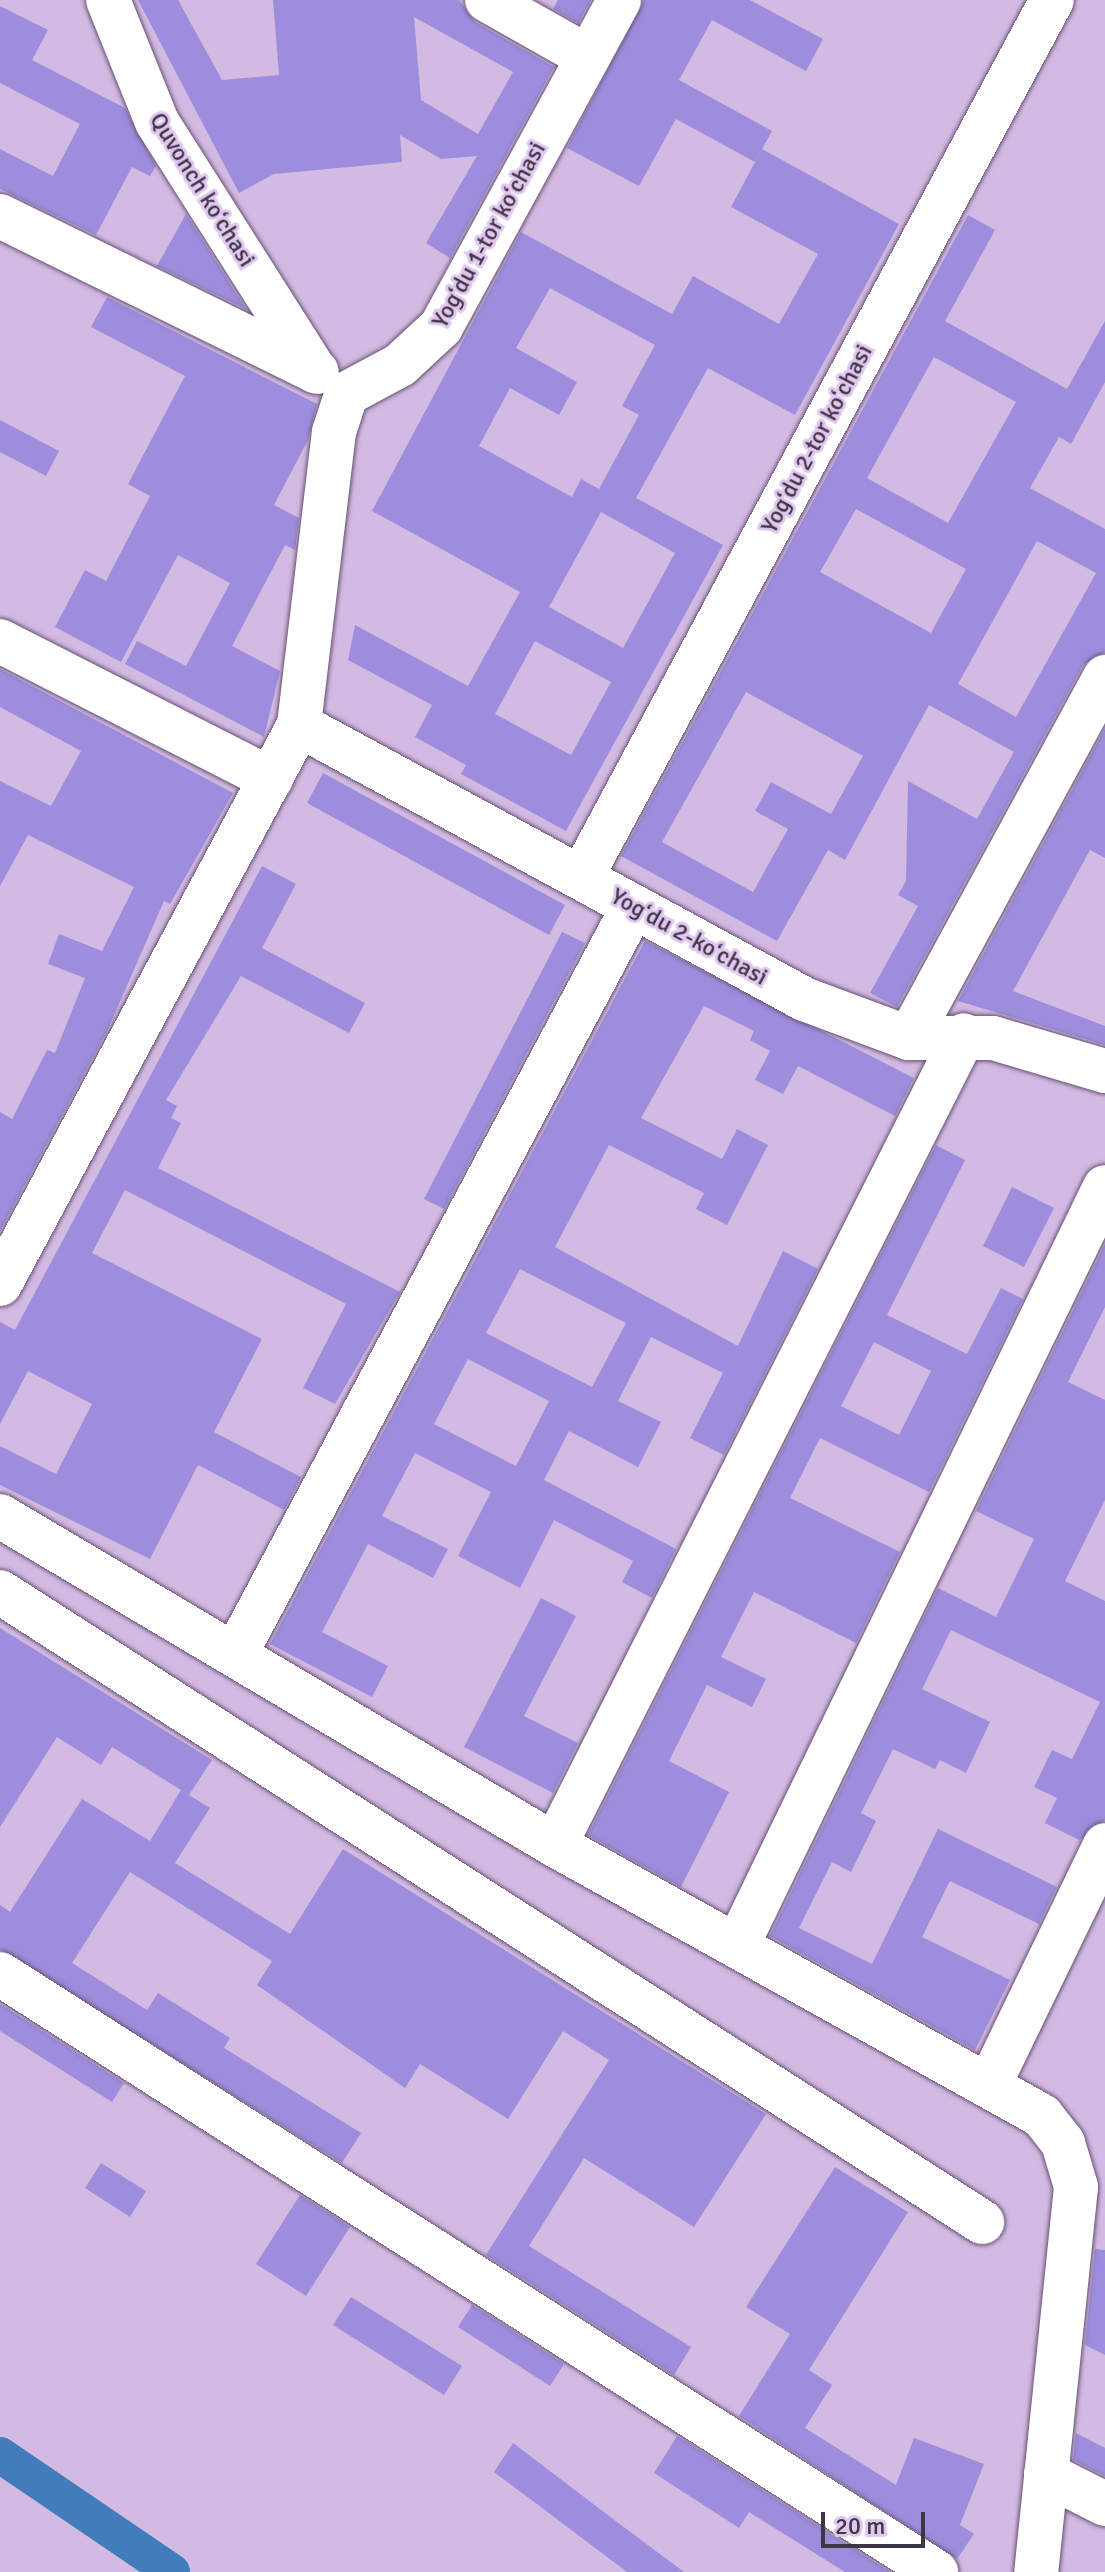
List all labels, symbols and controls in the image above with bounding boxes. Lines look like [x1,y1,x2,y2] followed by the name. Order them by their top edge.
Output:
[143,107,261,273] street label: Quvonch koʻchasi
[426,137,552,333] street label: Yogʻdu 1-tor koʻchasi
[755,340,879,538] street label: Yogʻdu 2-tor koʻchasi
[606,882,772,992] street label: Yogʻdu 2-koʻchasi
[825,2496,929,2546] scale bar
[835,2511,885,2541] text: 20 m

